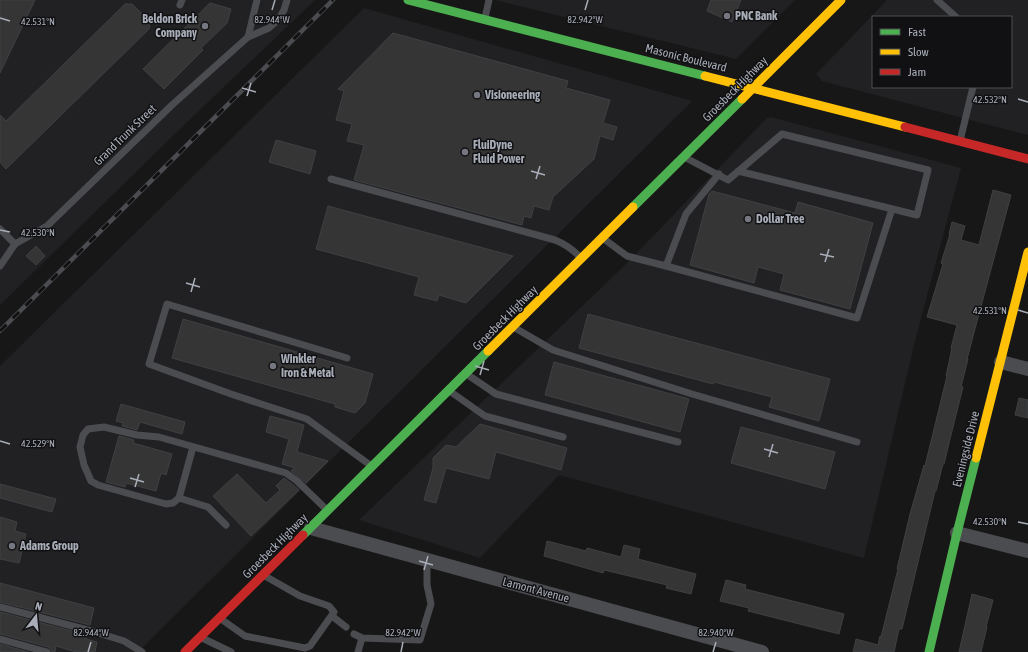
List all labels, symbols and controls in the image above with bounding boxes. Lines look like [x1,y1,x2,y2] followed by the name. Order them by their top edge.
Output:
[735,9,778,23] place label: PNC Bank
[722,11,732,21] marker: PNC Bank
[142,12,198,40] place label: Beldon Brick Company
[254,14,290,25] text: 82.944°W
[567,14,603,25] text: 82.942°W
[21,16,55,27] text: 42.531°N
[872,16,1012,88] legend
[200,21,210,31] marker: Beldon Brick Company
[908,25,926,39] text: Fast
[644,41,728,75] street label: Masonic Boulevard
[908,45,929,59] text: Slow
[700,54,770,124] street label: Groesbeck Highway
[908,65,926,79] text: Jam
[484,88,541,102] place label: Visioneering
[472,90,482,100] marker: Visioneering
[973,94,1007,105] text: 42.532°N
[91,101,160,168] street label: Grand Trunk Street
[473,138,525,166] place label: FluiDyne Fluid Power
[460,147,470,157] marker: FluiDyne Fluid Power
[756,212,805,226] place label: Dollar Tree
[743,214,753,224] marker: Dollar Tree
[21,227,55,238] text: 42.530°N
[470,283,540,353] street label: Groesbeck Highway
[973,305,1007,316] text: 42.531°N
[280,352,335,380] place label: Winkler Iron & Metal
[268,361,278,371] marker: Winkler Iron & Metal
[950,409,982,489] street label: Eveningside Drive
[21,438,55,449] text: 42.529°N
[240,511,310,581] street label: Groesbeck Highway
[973,516,1007,527] text: 42.530°N
[19,539,79,553] place label: Adams Group
[7,541,17,551] marker: Adams Group
[501,574,571,606] street label: Lamont Avenue
[16,596,56,636] north arrow
[34,600,44,613] text: N
[73,627,109,638] text: 82.944°W
[385,627,421,638] text: 82.942°W
[698,627,734,638] text: 82.940°W

